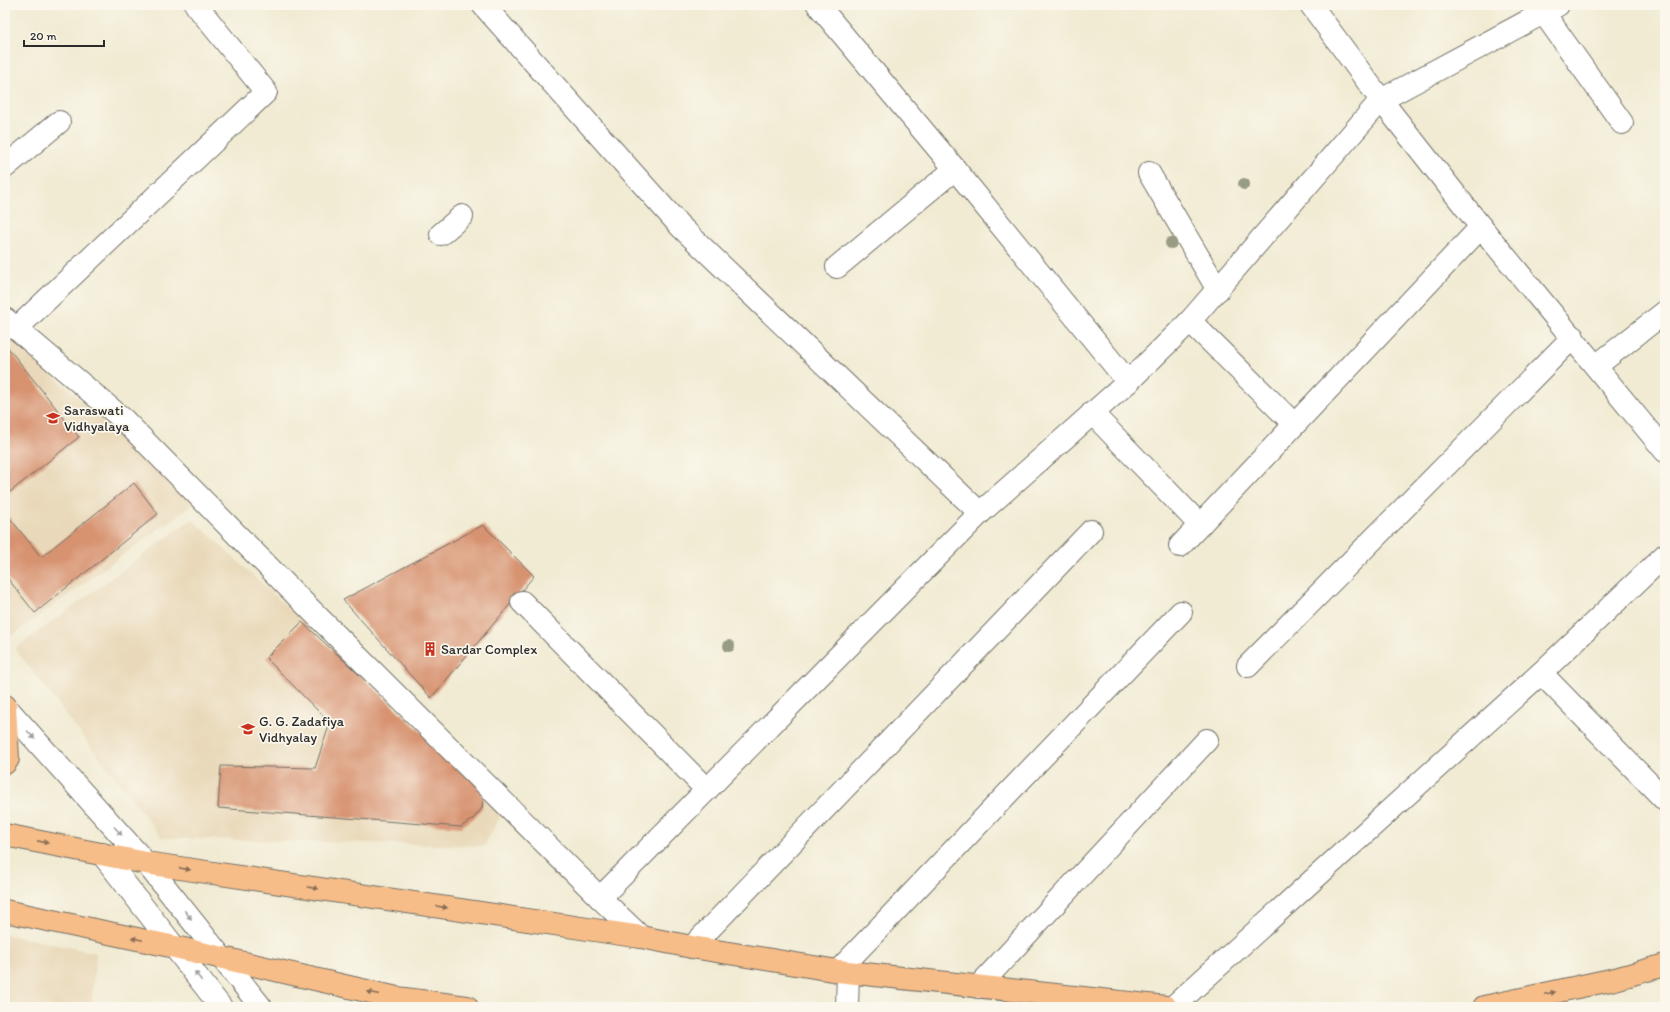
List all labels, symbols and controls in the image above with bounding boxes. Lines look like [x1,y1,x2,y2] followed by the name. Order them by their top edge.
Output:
[24,22,104,48] scale bar
[30,29,57,43] text: 20 m
[64,402,130,435] place label: Saraswati Vidhyalaya
[45,410,61,426] school or university icon: Saraswati Vidhyalaya
[422,641,438,657] building icon: Sardar Complex
[441,641,537,658] place label: Sardar Complex
[259,713,345,746] place label: G. G. Zadafiya Vidhyalay
[240,721,256,737] school or university icon: G. G. Zadafiya Vidhyalay
[27,730,36,740] one-way arrow
[113,827,122,836] one-way arrow
[37,840,49,846] one-way arrow
[179,866,191,872] one-way arrow
[307,885,319,891] one-way arrow
[436,904,448,910] one-way arrow
[184,910,192,921] one-way arrow
[131,935,143,941] one-way arrow
[193,971,202,982] one-way arrow
[367,989,379,995] one-way arrow
[1544,990,1556,996] one-way arrow

